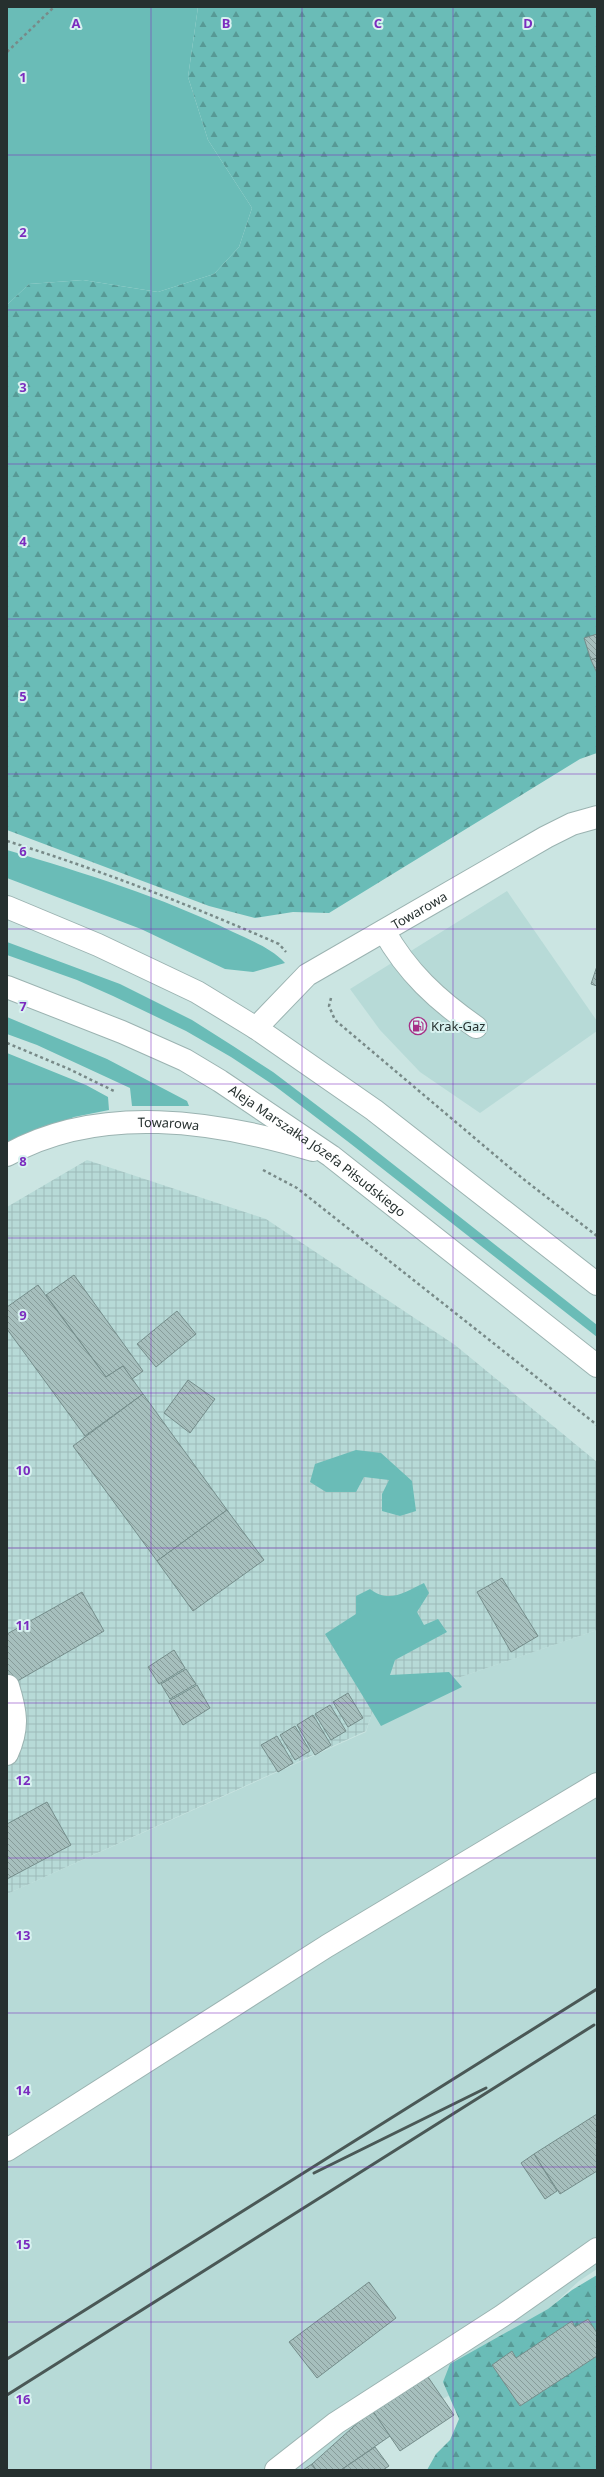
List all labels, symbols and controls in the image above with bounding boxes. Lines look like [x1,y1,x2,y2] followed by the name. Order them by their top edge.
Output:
[72,14,81,32] text: A
[222,14,230,32] text: B
[374,14,382,32] text: C
[523,14,533,32] text: D
[19,68,27,86] text: 1
[19,223,27,241] text: 2
[19,378,27,396] text: 3
[19,532,27,550] text: 4
[19,687,27,705] text: 5
[19,842,27,860] text: 6
[388,887,450,933] street label: Towarowa
[19,997,27,1015] text: 7
[408,1016,428,1036] fuel station icon: Krak-Gaz
[431,1017,485,1035] place label: Krak-Gaz
[225,1080,410,1221] street label: Aleja Marszałka Józefa Piłsudskiego
[138,1113,200,1134] street label: Towarowa
[19,1152,27,1170] text: 8
[19,1306,27,1324] text: 9
[16,1461,30,1479] text: 10
[16,1616,30,1634] text: 11
[16,1771,30,1789] text: 12
[16,1926,30,1944] text: 13
[16,2081,31,2099] text: 14
[16,2235,30,2253] text: 15
[16,2390,30,2408] text: 16

